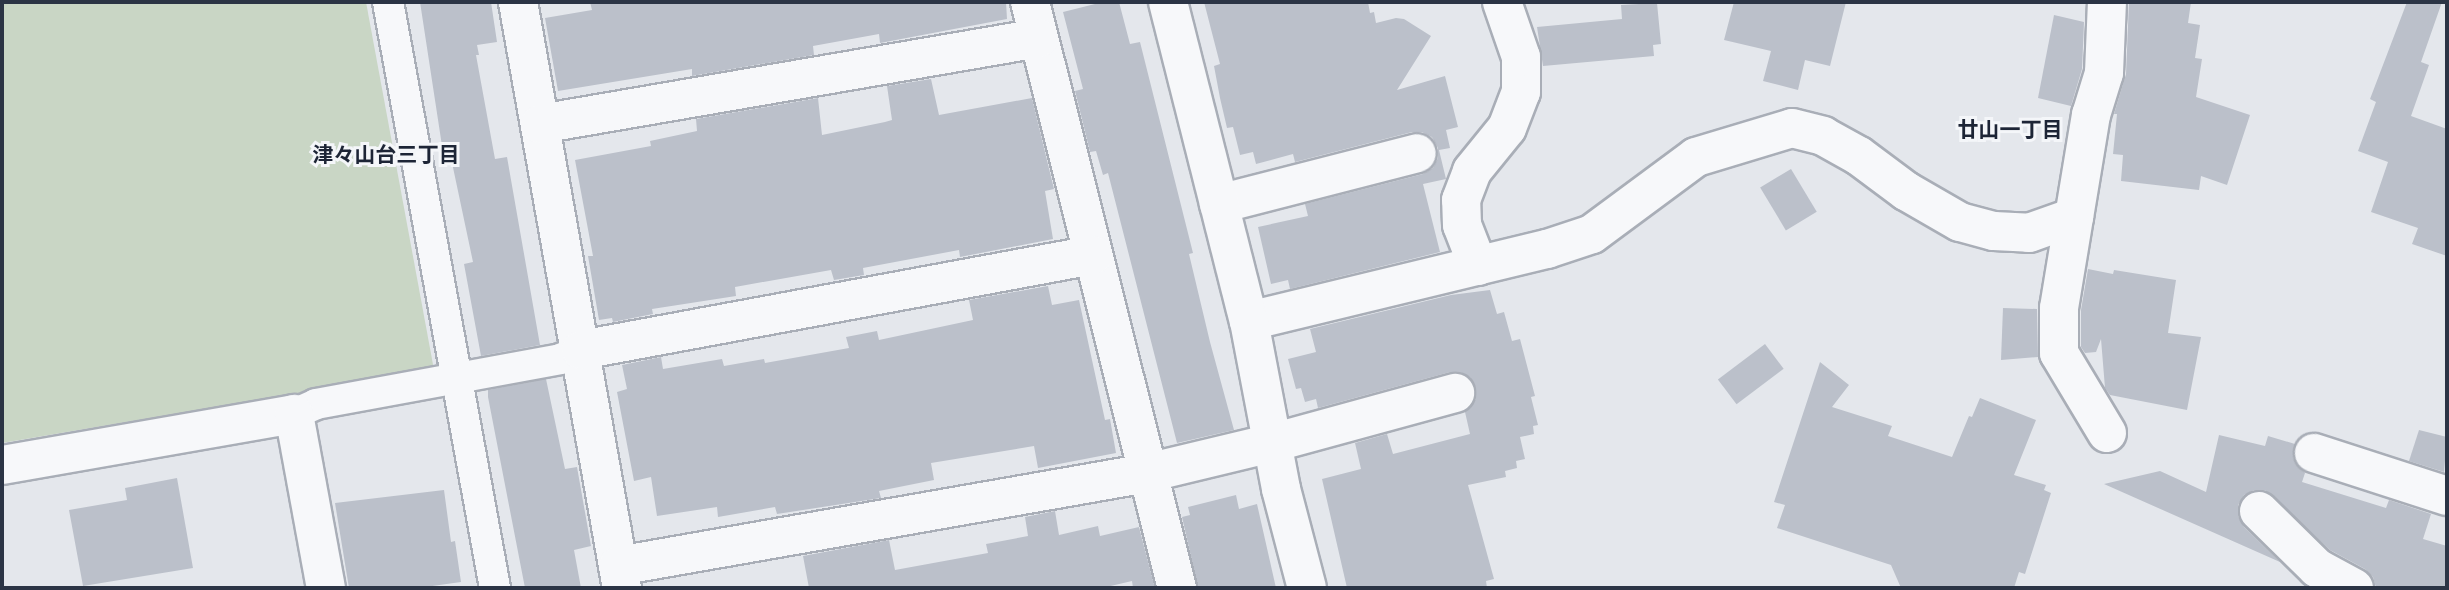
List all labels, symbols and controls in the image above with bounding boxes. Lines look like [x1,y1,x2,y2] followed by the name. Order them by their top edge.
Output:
[1958,119,2062,145] district label: 廿山一丁目
[313,144,459,170] district label: 津々山台三丁目

